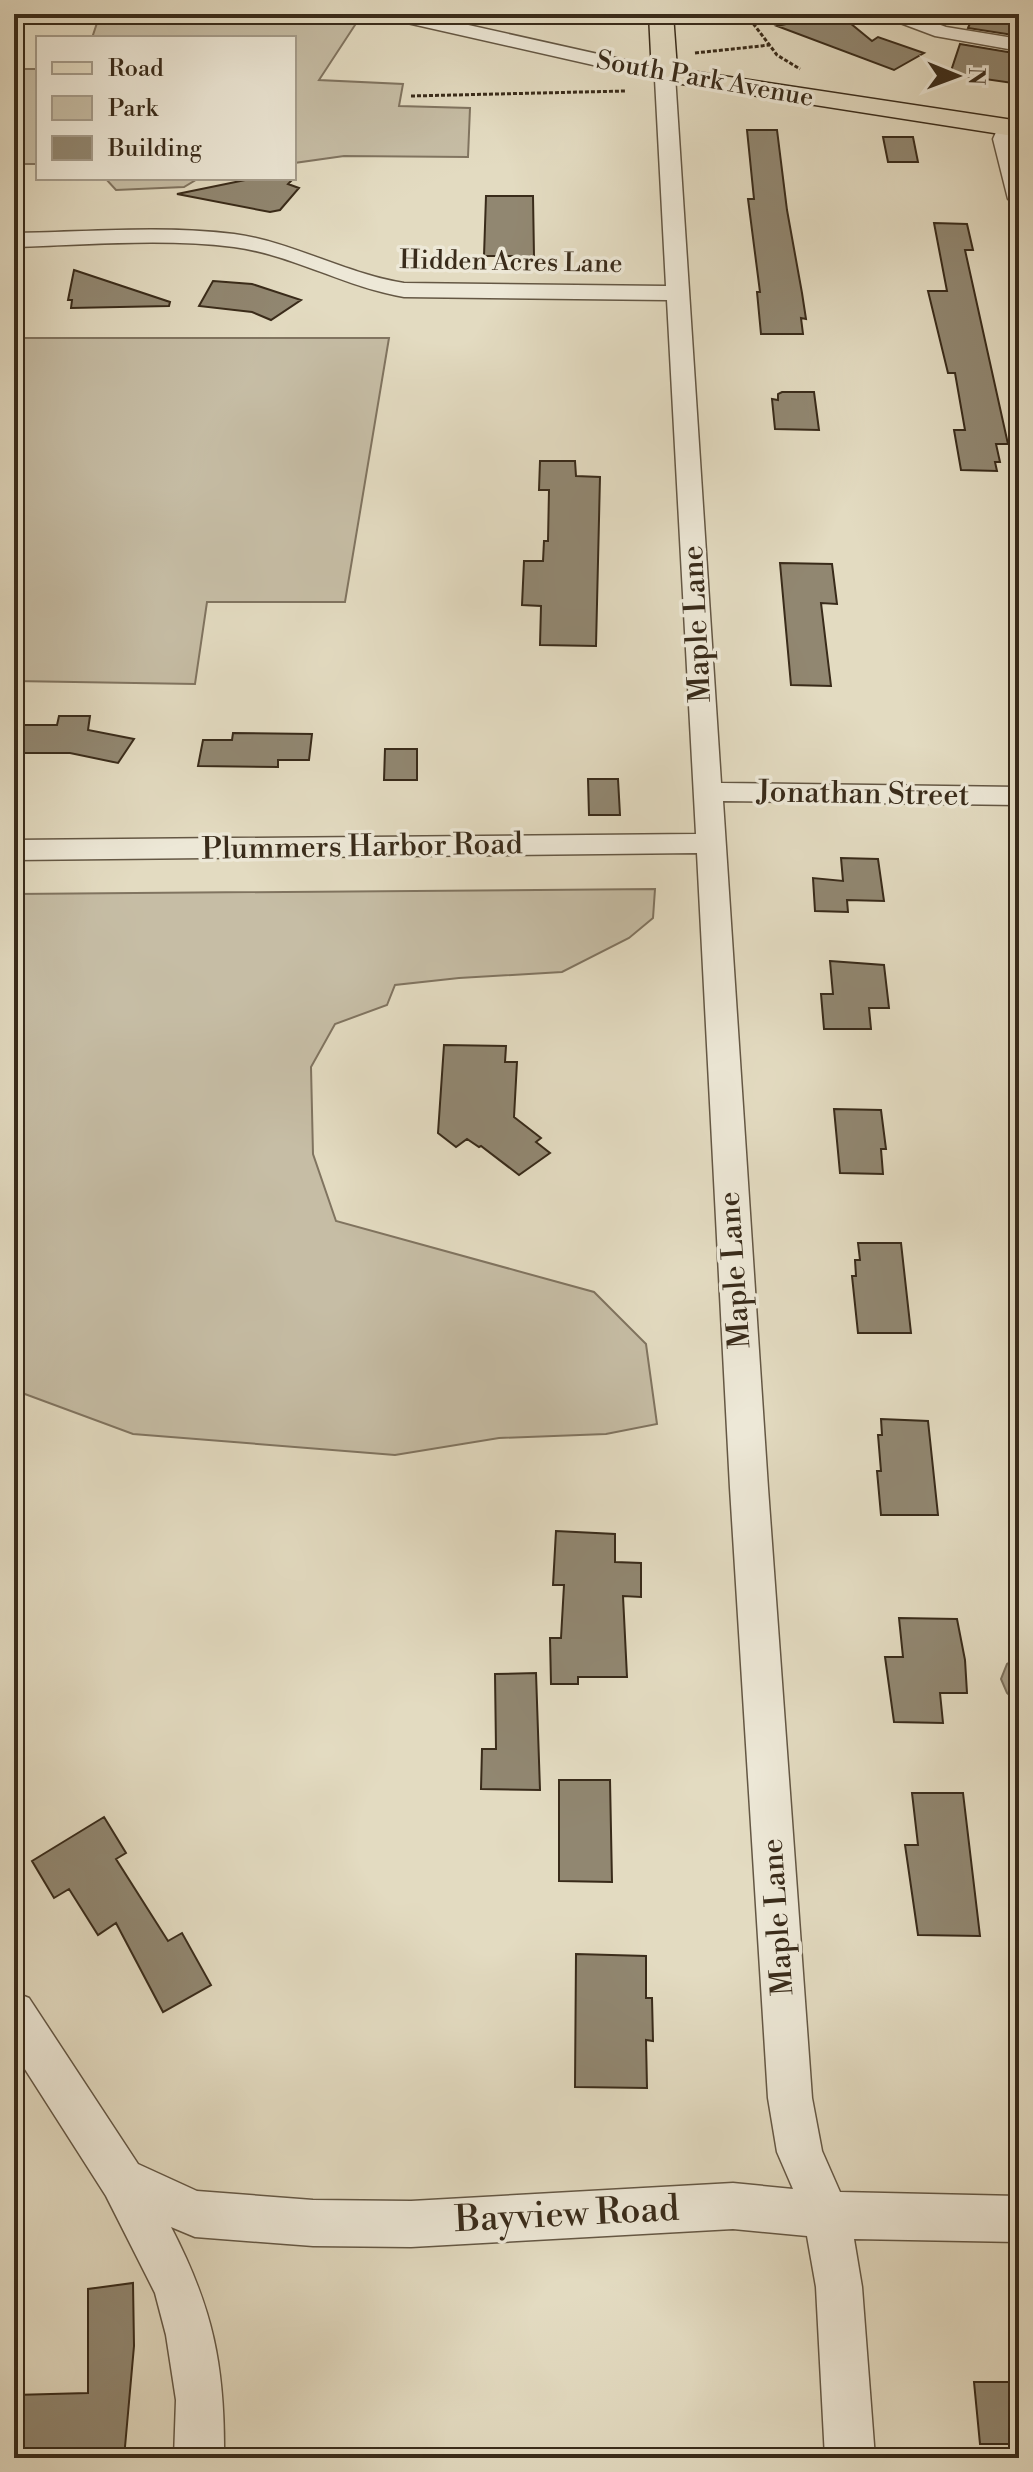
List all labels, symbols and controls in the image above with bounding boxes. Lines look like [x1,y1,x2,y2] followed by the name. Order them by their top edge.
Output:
[36,36,296,180] legend
[917,36,997,116] north arrow
[594,44,816,114] street label: South Park Avenue
[108,54,164,84] text: Road
[962,67,989,86] text: N
[108,94,159,124] text: Park
[107,134,202,164] text: Building
[399,244,623,280] street label: Hidden Acres Lane
[674,544,720,704] street label: Maple Lane
[756,773,970,815] street label: Jonathan Street
[201,825,523,869] street label: Plummers Harbor Road
[711,1190,759,1350] street label: Maple Lane
[754,1837,802,1997] street label: Maple Lane
[453,2187,681,2243] street label: Bayview Road

